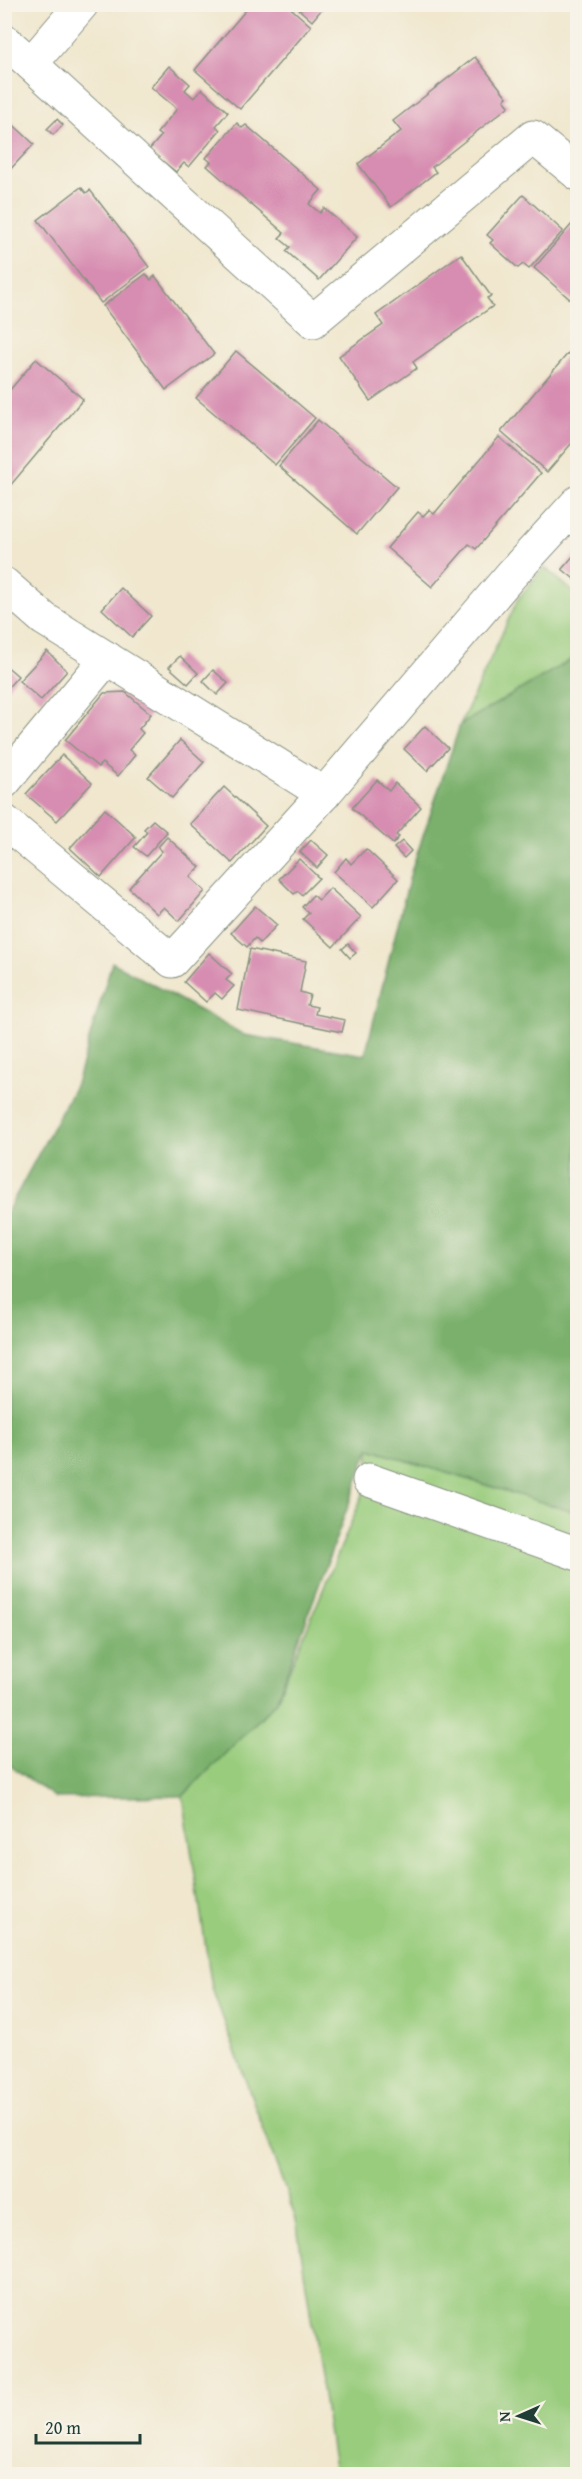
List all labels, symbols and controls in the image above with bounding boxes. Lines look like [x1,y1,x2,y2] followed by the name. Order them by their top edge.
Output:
[489,2386,549,2446] north arrow
[36,2407,140,2445] scale bar
[492,2411,516,2423] text: N
[45,2414,81,2441] text: 20 m

